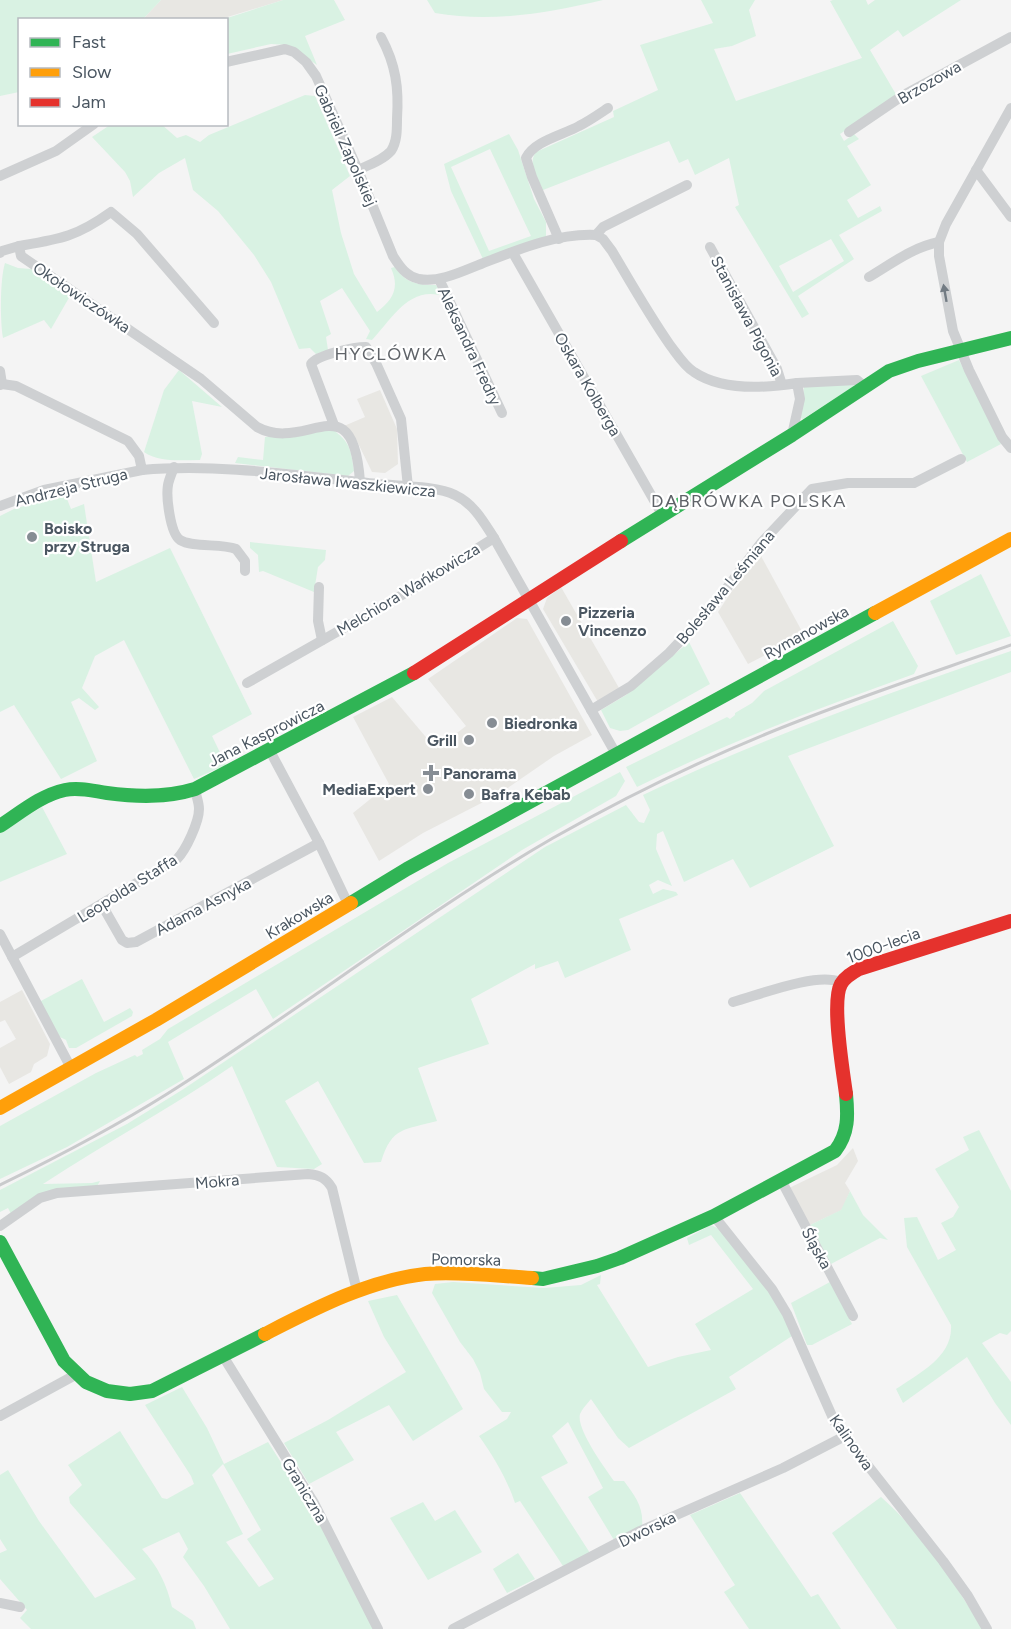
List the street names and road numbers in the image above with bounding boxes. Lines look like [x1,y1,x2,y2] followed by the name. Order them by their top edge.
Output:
[894,57,964,108] street label: Brzozowa
[310,81,381,209] street label: Gabrieli Zapolskiej
[707,253,786,380] street label: Stanisława Pigonia
[30,258,134,337] street label: Okołowiczówka
[434,284,505,409] street label: Aleksandra Fredry
[550,329,625,440] street label: Oskara Kolberga
[13,464,129,511] street label: Andrzeja Struga
[259,464,437,501] street label: Jarosława Iwaszkiewicza
[672,526,779,648] street label: Bolesława Leśmiana
[333,539,483,640] street label: Melchiora Wańkowicza
[761,601,852,664] street label: Rymanowska
[205,696,327,771] street label: Jana Kasprowicza
[74,850,181,927] street label: Leopolda Staffa
[152,873,254,940] street label: Adama Asnyka
[262,888,337,943] street label: Krakowska
[844,923,923,968] street label: 1000-lecia
[194,1170,240,1193] street label: Mokra
[797,1224,836,1272] street label: Śląska
[431,1249,501,1270] street label: Pomorska
[826,1411,878,1474] street label: Kalinowa
[278,1455,331,1526] street label: Graniczna
[616,1507,679,1551] street label: Dworska

